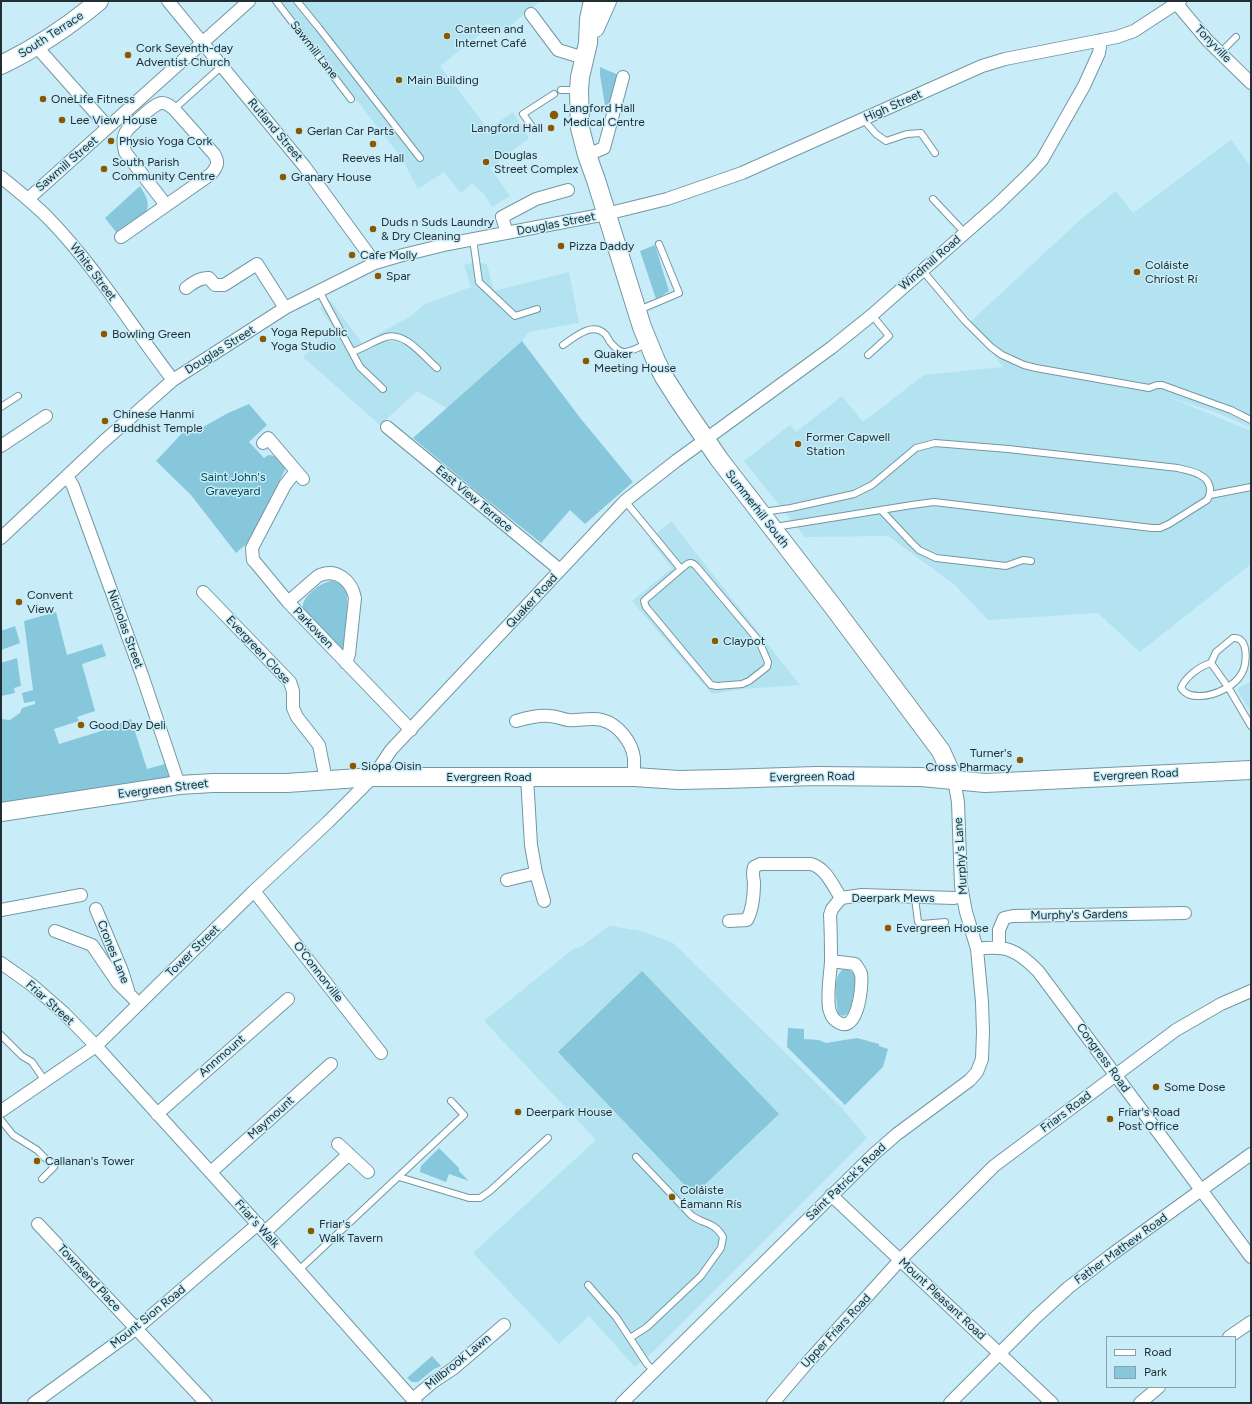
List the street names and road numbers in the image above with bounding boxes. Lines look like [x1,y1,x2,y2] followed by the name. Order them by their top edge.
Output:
[16,9,86,61] street label: South Terrace
[287,18,341,82] street label: Sawmill Lane
[1192,22,1234,66] street label: Tonyville
[862,87,924,125] street label: High Street
[244,96,306,164] street label: Rutland Street
[33,133,101,195] street label: Sawmill Street
[515,209,597,239] street label: Douglas Street
[896,232,964,294] street label: Windmill Road
[67,240,119,304] street label: White Street
[182,323,258,377] street label: Douglas Street
[433,463,515,535] street label: East View Terrace
[722,467,792,551] street label: Summerhill South
[503,571,561,631] street label: Quaker Road
[104,587,146,671] street label: Nicholas Street
[290,604,336,652] street label: Parkowen
[223,613,293,687] street label: Evergreen Close
[1093,766,1179,784] street label: Evergreen Road
[769,769,855,785] street label: Evergreen Road
[446,770,532,784] street label: Evergreen Road
[117,776,209,802] street label: Evergreen Street
[951,817,971,895] street label: Murphy's Lane
[851,891,935,905] street label: Deerpark Mews
[1030,907,1128,923] street label: Murphy's Gardens
[94,918,132,986] street label: Crones Lane
[163,922,223,980] street label: Tower Street
[290,939,346,1005] street label: O'Connorville
[23,978,77,1028] street label: Friar Street
[1073,1021,1133,1095] street label: Congress Road
[196,1032,248,1080] street label: Annmount
[1038,1088,1094,1136] street label: Friars Road
[245,1093,297,1143] street label: Maymount
[803,1140,889,1224] street label: Saint Patrick's Road
[232,1197,282,1251] street label: Friar's Walk
[1072,1210,1170,1288] street label: Father Mathew Road
[54,1242,124,1314] street label: Townsend Place
[895,1255,989,1343] street label: Mount Pleasant Road
[108,1282,188,1352] street label: Mount Sion Road
[798,1291,874,1371] street label: Upper Friars Road
[422,1331,494,1393] street label: Millbrook Lawn

